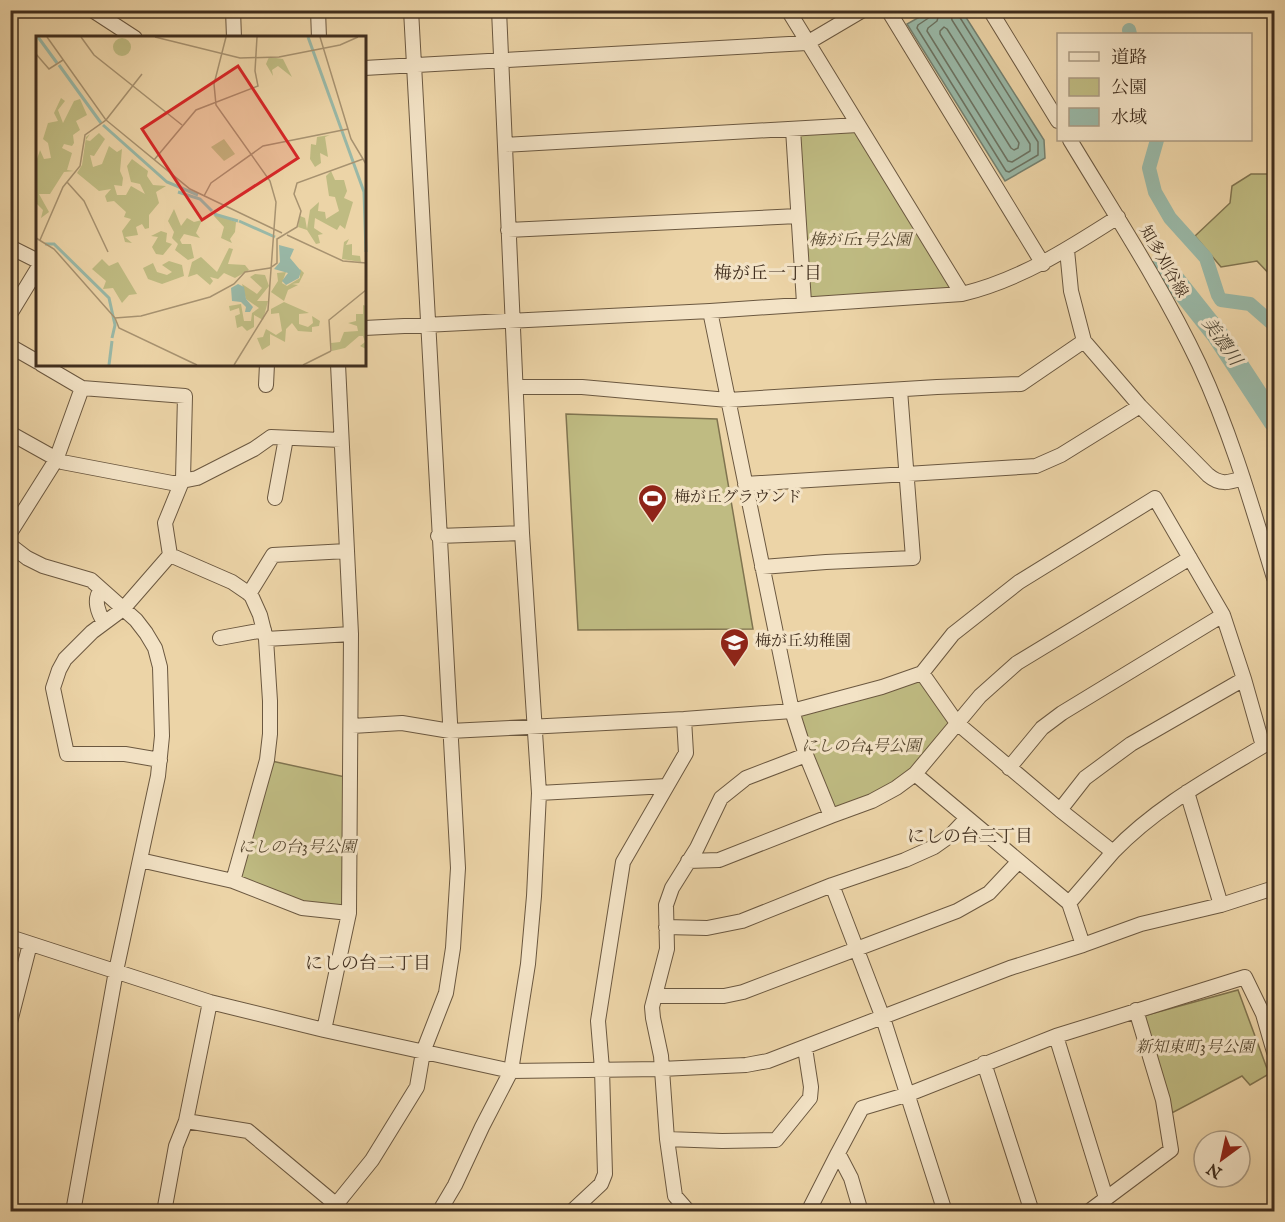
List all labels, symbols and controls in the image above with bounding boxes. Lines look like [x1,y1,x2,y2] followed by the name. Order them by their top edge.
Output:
[1057,33,1252,141] legend
[36,36,366,366] inset map
[1111,47,1147,70] text: 道路
[1111,77,1147,100] text: 公園
[1111,107,1147,130] text: 水域
[1134,222,1192,302] street label: 知多刈谷線
[809,231,914,251] park label: 梅が丘1号公園
[714,263,822,286] district label: 梅が丘一丁目
[1196,313,1247,372] water label: 美濃川
[637,482,669,524] sports icon: 梅が丘グラウンド
[674,488,802,508] place label: 梅が丘グラウンド
[718,626,750,668] school or university icon: 梅が丘幼稚園
[755,632,851,652] place label: 梅が丘幼稚園
[801,737,924,757] park label: にしの台4号公園
[907,826,1033,849] district label: にしの台三丁目
[238,838,359,858] park label: にしの台3号公園
[305,953,431,976] district label: にしの台二丁目
[1136,1038,1257,1058] park label: 新知東町3号公園
[1192,1129,1252,1189] north arrow
[1204,1158,1227,1183] text: N

